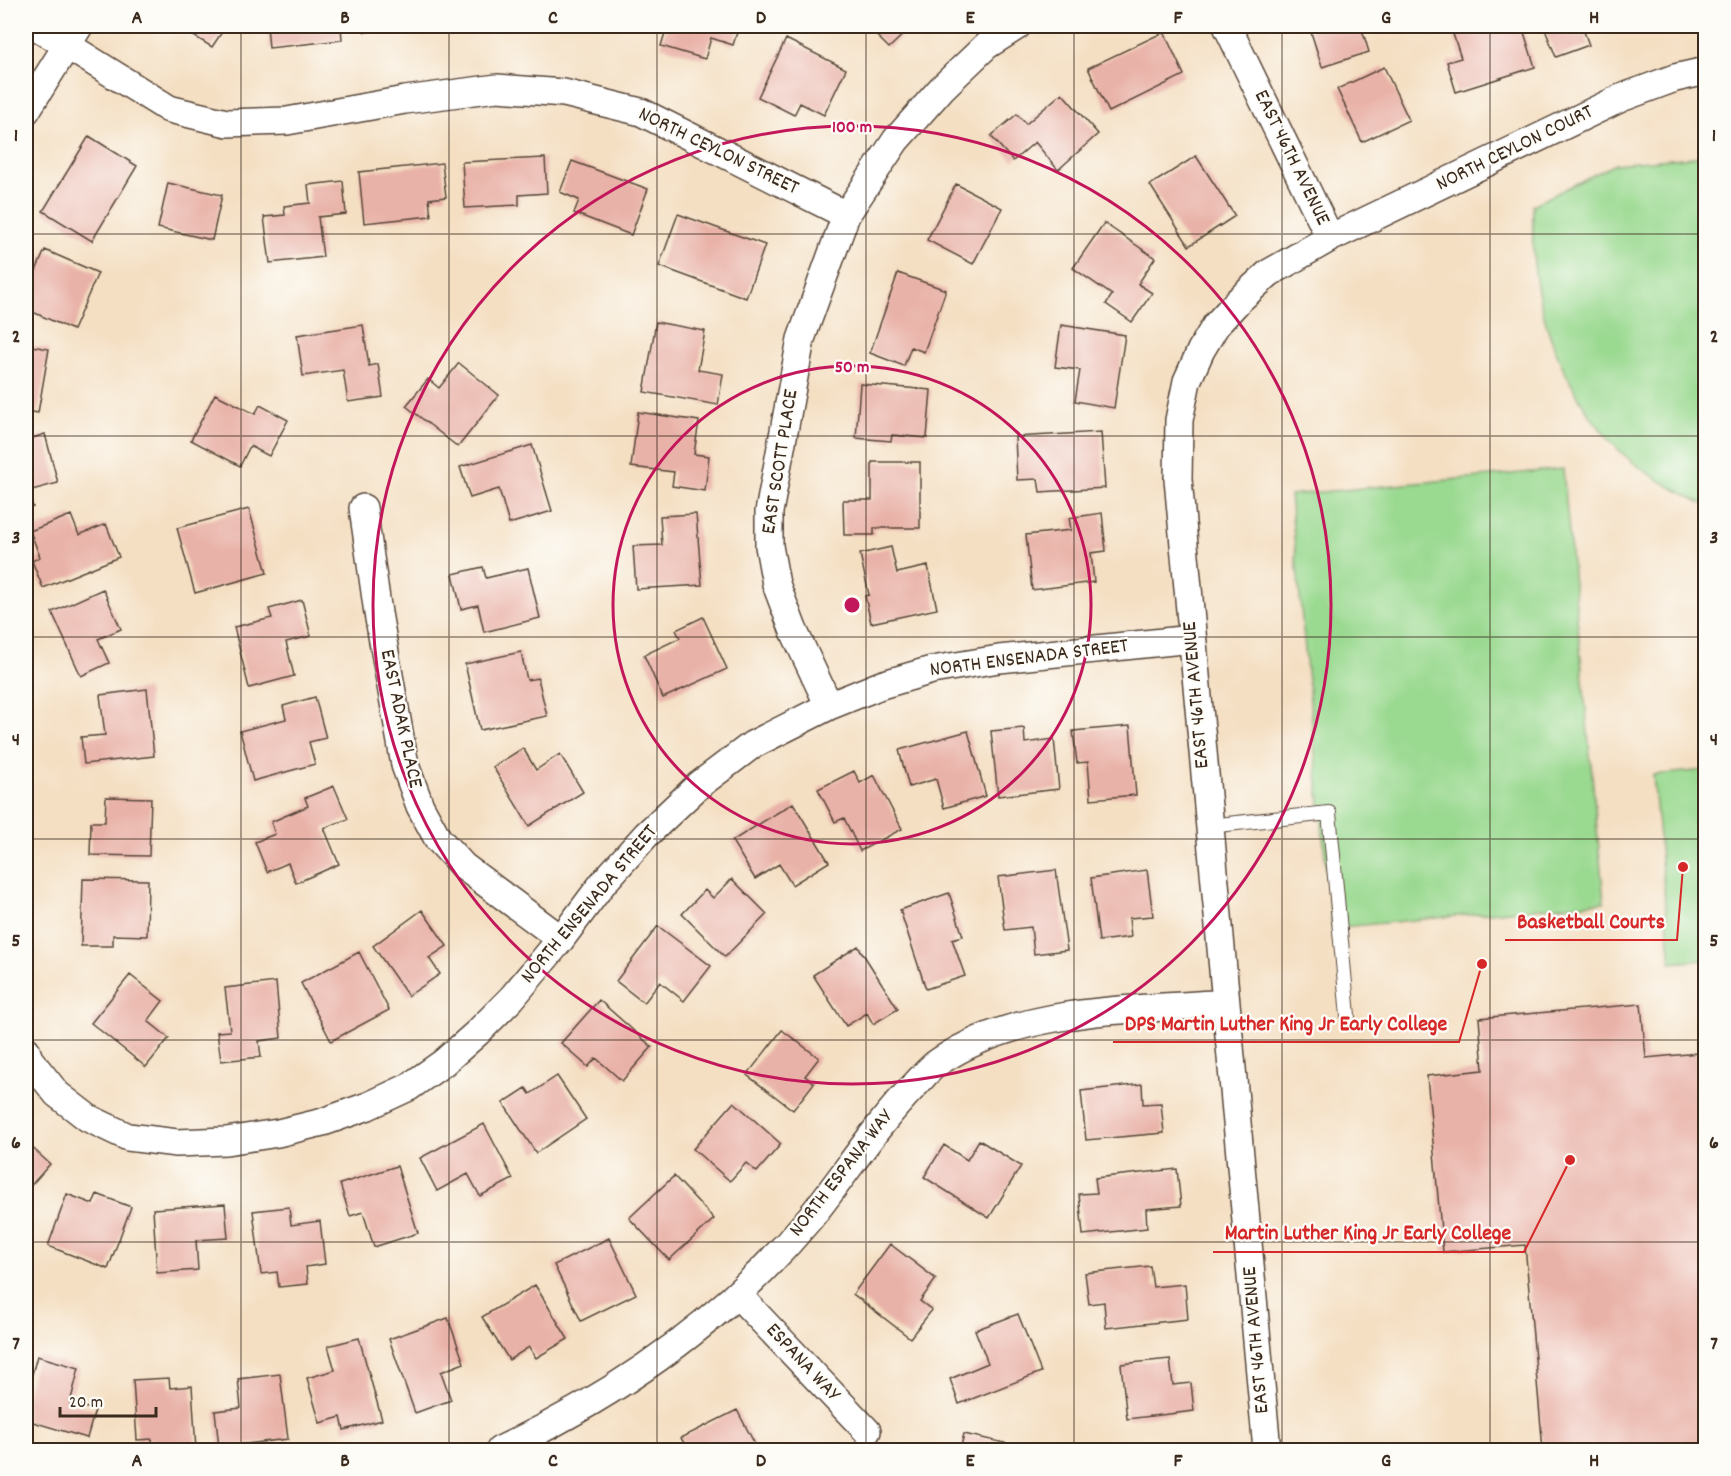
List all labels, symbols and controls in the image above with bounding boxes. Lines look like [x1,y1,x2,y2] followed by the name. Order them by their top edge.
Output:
[132,5,143,33] text: A
[340,5,350,33] text: B
[548,5,558,33] text: C
[756,5,767,33] text: D
[965,5,975,33] text: E
[1174,5,1184,33] text: F
[1381,5,1391,33] text: G
[1589,5,1599,33] text: H
[1245,85,1337,231] street label: EAST 46TH AVENUE
[1431,98,1599,200] street label: NORTH CEYLON COURT
[633,100,804,204] street label: NORTH CEYLON STREET
[832,116,872,141] text: 100 m
[14,123,18,151] text: 1
[1712,123,1716,151] text: 1
[12,324,20,352] text: 2
[1710,324,1718,352] text: 2
[835,356,869,381] text: 50 m
[755,387,807,537] street label: EAST SCOTT PLACE
[12,525,20,553] text: 3
[1710,525,1718,553] text: 3
[842,595,862,615] centre of rings
[1176,620,1218,770] street label: EAST 46TH AVENUE
[928,632,1130,686] street label: NORTH ENSENADA STREET
[371,647,429,792] street label: EAST ADAK PLACE
[12,727,20,755] text: 4
[1710,727,1718,755] text: 4
[514,818,666,991] street label: NORTH ENSENADA STREET
[1505,900,1677,940] callout: Basketball Courts
[1517,908,1665,939] text: Basketball Courts
[11,928,21,956] text: 5
[1709,928,1719,956] text: 5
[1113,1002,1459,1042] callout: DPS Martin Luther King Jr Early College
[1125,1010,1447,1041] text: DPS Martin Luther King Jr Early College
[783,1103,902,1244] street label: NORTH ESPANA WAY
[11,1130,21,1158] text: 6
[1709,1130,1719,1158] text: 6
[1213,1212,1524,1252] callout: Martin Luther King Jr Early College
[1225,1219,1511,1250] text: Martin Luther King Jr Early College
[1236,1265,1278,1415] street label: EAST 46TH AVENUE
[758,1317,847,1410] street label: ESPANA WAY
[12,1331,20,1359] text: 7
[1710,1331,1718,1359] text: 7
[60,1380,156,1418] scale bar
[69,1391,103,1416] text: 20 m
[132,1448,143,1476] text: A
[340,1448,350,1476] text: B
[548,1448,558,1476] text: C
[756,1448,767,1476] text: D
[965,1448,975,1476] text: E
[1174,1448,1184,1476] text: F
[1381,1448,1391,1476] text: G
[1589,1448,1599,1476] text: H

